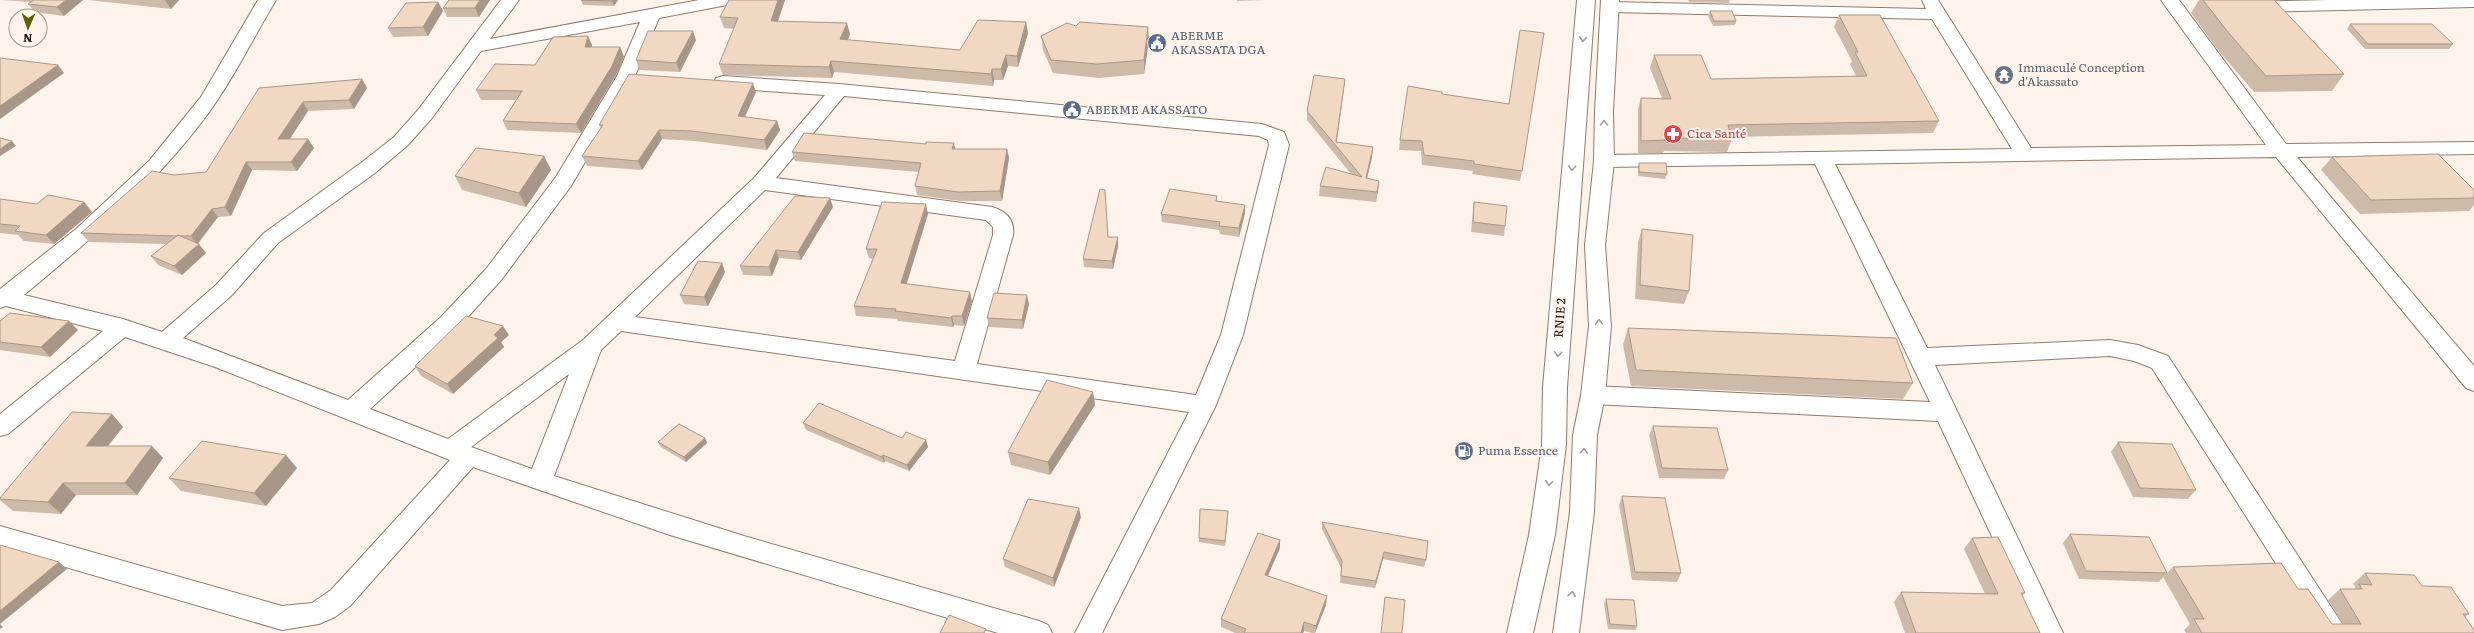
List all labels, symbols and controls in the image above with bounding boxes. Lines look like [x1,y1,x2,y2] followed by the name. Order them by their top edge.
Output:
[8,8,48,48] north arrow
[1171,26,1265,58] place label: ABERME AKASSATA DGA
[23,31,33,47] text: N
[1146,32,1168,54] public building icon: ABERME AKASSATA DGA
[1579,36,1588,42] one-way arrow
[2018,58,2145,90] place label: Immaculé Conception d'Akassato
[1993,64,2015,86] temple icon: Immaculé Conception d'Akassato
[1061,99,1083,121] public building icon: ABERME AKASSATO
[1086,100,1207,118] place label: ABERME AKASSATO
[1600,120,1608,126] one-way arrow
[1662,123,1684,145] pharmacy icon: Cica Santé
[1687,124,1746,142] place label: Cica Santé
[1568,165,1577,171] one-way arrow
[1549,297,1569,338] street label: RNIE 2
[1595,319,1603,325] one-way arrow
[1553,351,1562,357] one-way arrow
[1453,440,1475,462] fuel station icon: Puma Essence
[1478,441,1558,459] place label: Puma Essence
[1580,448,1589,454] one-way arrow
[1545,480,1554,486] one-way arrow
[1567,591,1576,597] one-way arrow

